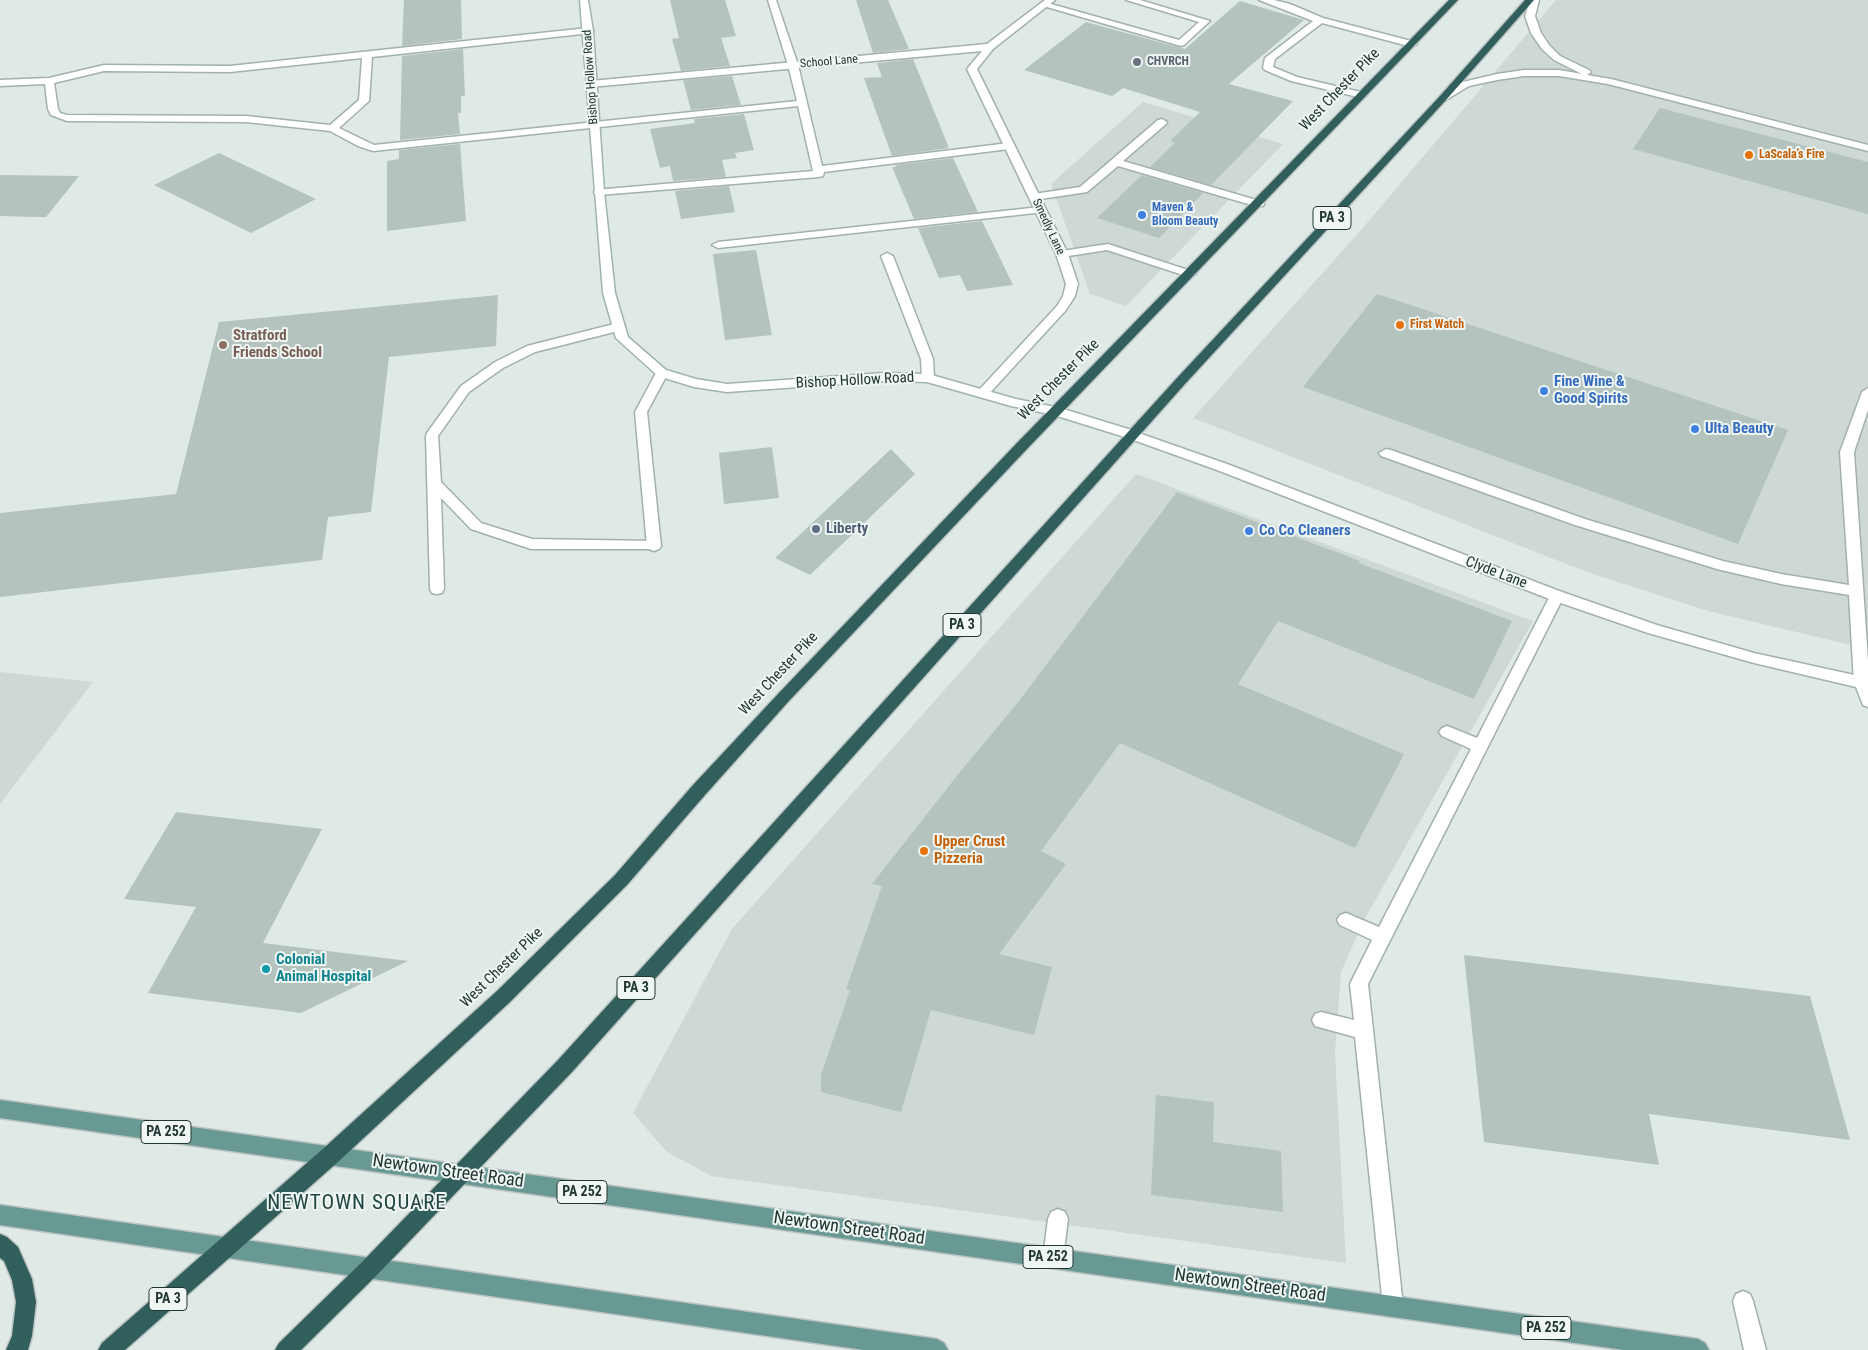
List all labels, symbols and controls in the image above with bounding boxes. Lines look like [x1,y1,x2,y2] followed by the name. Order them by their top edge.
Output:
[581,29,601,125] street label: Bishop Hollow Road
[1296,45,1384,135] street label: West Chester Pike
[799,52,859,72] street label: School Lane
[1147,55,1189,69] place label: CHVRCH
[1131,56,1143,68] marker: CHVRCH
[1759,148,1825,162] place label: LaScala’s Fire
[1743,149,1755,161] marker: LaScala’s Fire
[1029,197,1067,257] street label: Smedly Lane
[1152,201,1218,229] place label: Maven & Bloom Beauty
[1313,207,1351,230] road number: PA 3
[1136,209,1148,221] marker: Maven & Bloom Beauty
[1410,318,1464,332] place label: First Watch
[1394,319,1406,331] marker: First Watch
[233,327,322,362] place label: Stratford Friends School
[1015,336,1103,424] street label: West Chester Pike
[217,339,229,351] marker: Stratford Friends School
[795,369,915,393] street label: Bishop Hollow Road
[1554,373,1628,408] place label: Fine Wine & Good Spirits
[1538,385,1550,397] marker: Fine Wine & Good Spirits
[1705,420,1774,438] place label: Ulta Beauty
[1689,423,1701,435] marker: Ulta Beauty
[826,520,868,538] place label: Liberty
[1259,522,1351,540] place label: Co Co Cleaners
[810,523,822,535] marker: Liberty
[1243,525,1255,537] marker: Co Co Cleaners
[1463,553,1529,593] street label: Clyde Lane
[943,614,981,636] road number: PA 3
[736,629,822,719] street label: West Chester Pike
[934,833,1005,868] place label: Upper Crust Pizzeria
[918,845,930,857] marker: Upper Crust Pizzeria
[457,924,547,1012] street label: West Chester Pike
[276,951,371,986] place label: Colonial Animal Hospital
[260,963,272,975] marker: Colonial Animal Hospital
[617,976,655,1000] road number: PA 3
[141,1120,191,1144] road number: PA 252
[371,1151,525,1193] street label: Newtown Street Road
[557,1180,607,1204] road number: PA 252
[266,1191,448,1217] district label: NEWTOWN SQUARE
[772,1208,926,1250] street label: Newtown Street Road
[1023,1246,1073,1268] road number: PA 252
[1173,1265,1327,1307] street label: Newtown Street Road
[149,1288,187,1310] road number: PA 3
[1521,1316,1571,1340] road number: PA 252

